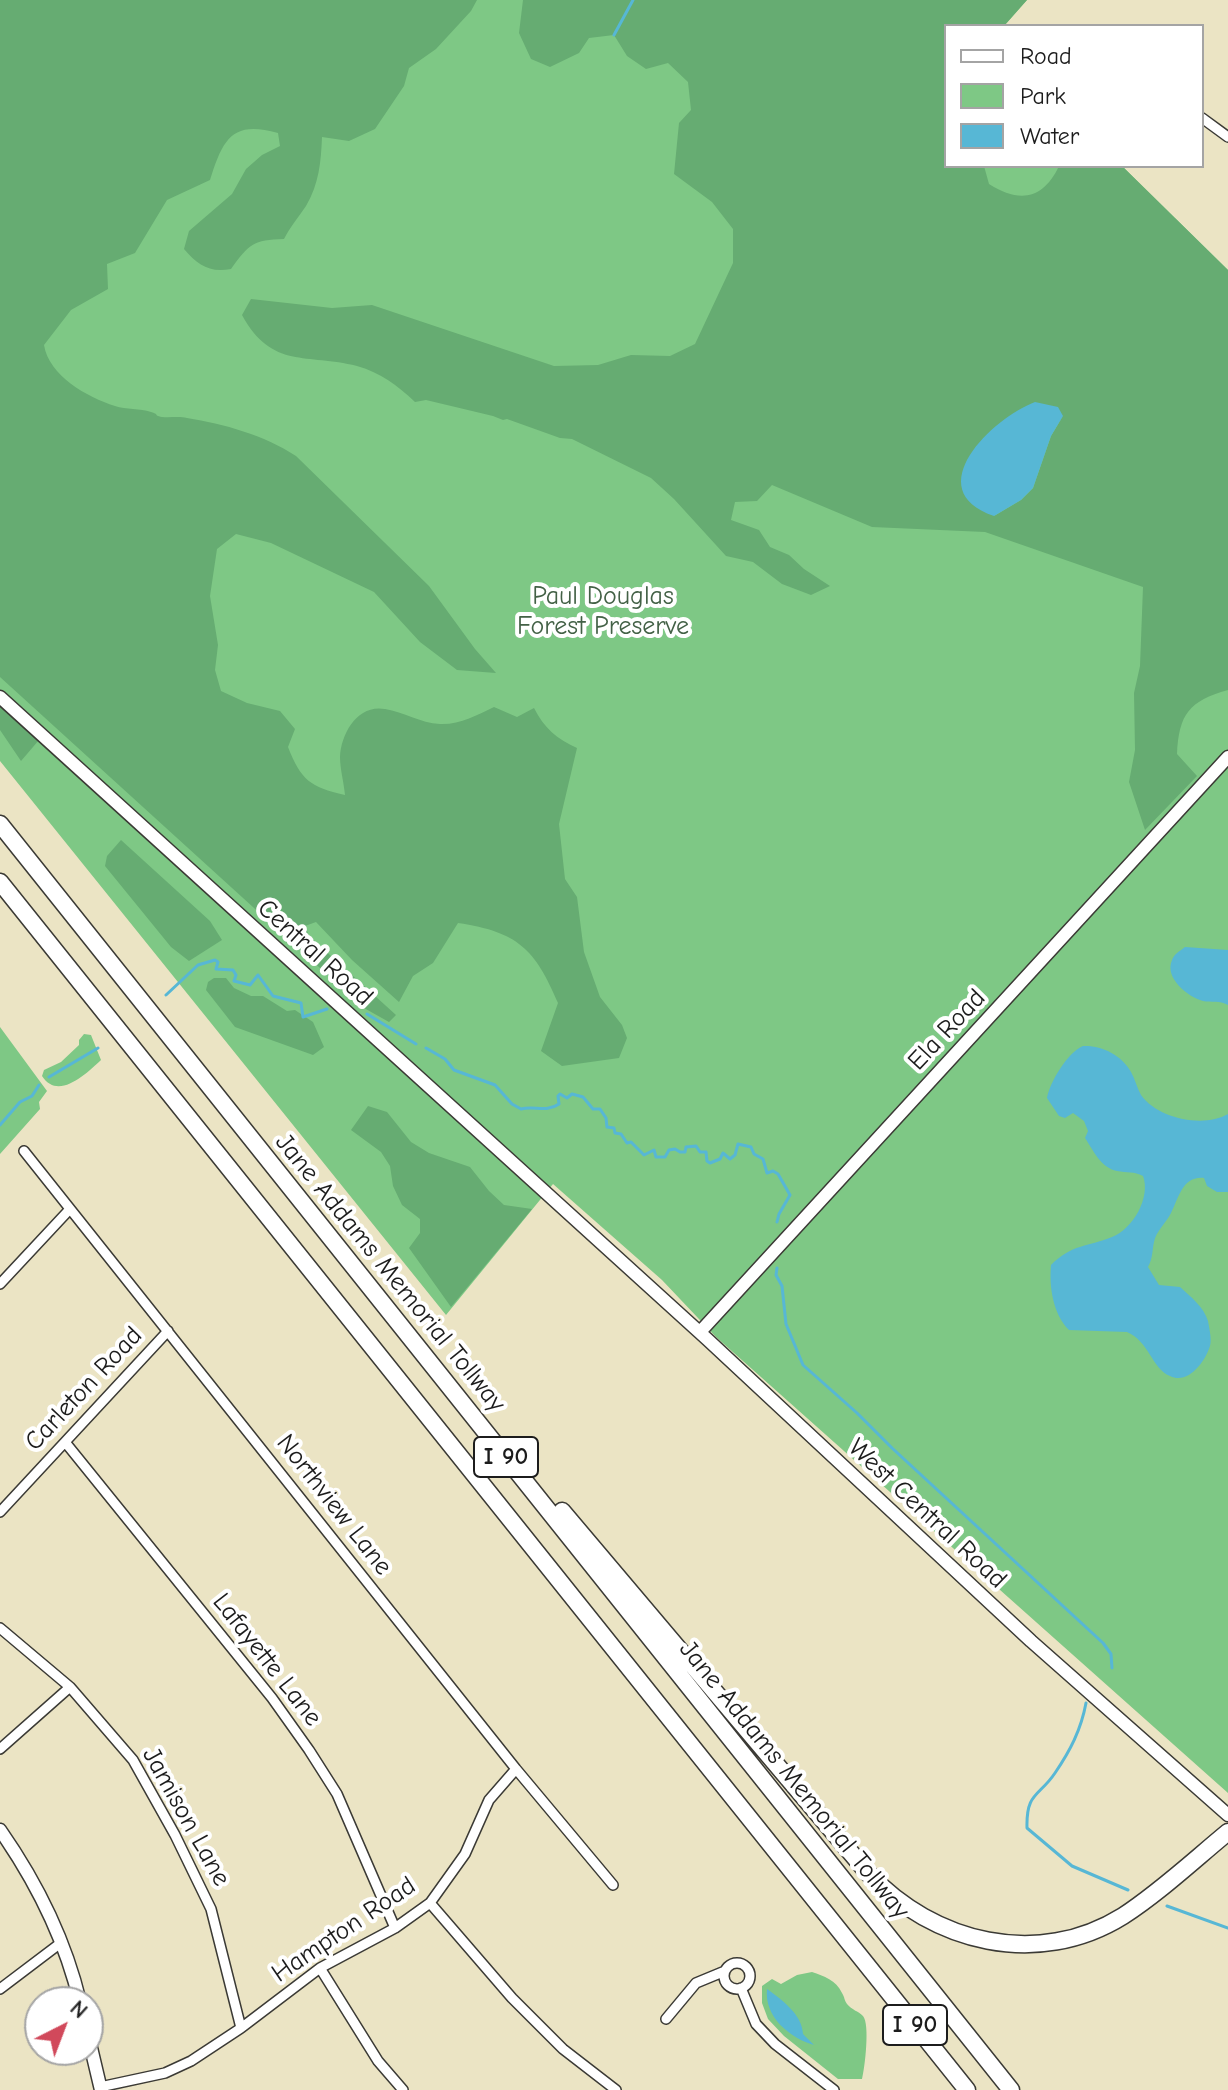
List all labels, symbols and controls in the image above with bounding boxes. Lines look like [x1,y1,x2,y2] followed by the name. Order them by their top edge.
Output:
[944,24,1204,168] legend
[1020,42,1072,70] text: Road
[1020,82,1066,110] text: Park
[1020,122,1079,150] text: Water
[517,581,689,642] park label: Paul Douglas Forest Preserve
[251,893,379,1013] street label: Central Road
[902,983,992,1077] street label: Ela Road
[268,1128,512,1418] street label: Jane Addams Memorial Tollway
[19,1321,149,1457] street label: Carleton Road
[269,1428,399,1582] street label: Northview Lane
[841,1433,1013,1595] street label: West Central Road
[474,1437,538,1477] road number: I 90
[206,1587,328,1733] street label: Lafayette Lane
[672,1635,916,1925] street label: Jane Addams Memorial Tollway
[135,1742,237,1892] street label: Jamison Lane
[266,1870,422,1990] street label: Hampton Road
[24,1986,104,2066] north arrow
[65,1995,93,2024] text: N
[883,2005,947,2045] road number: I 90

